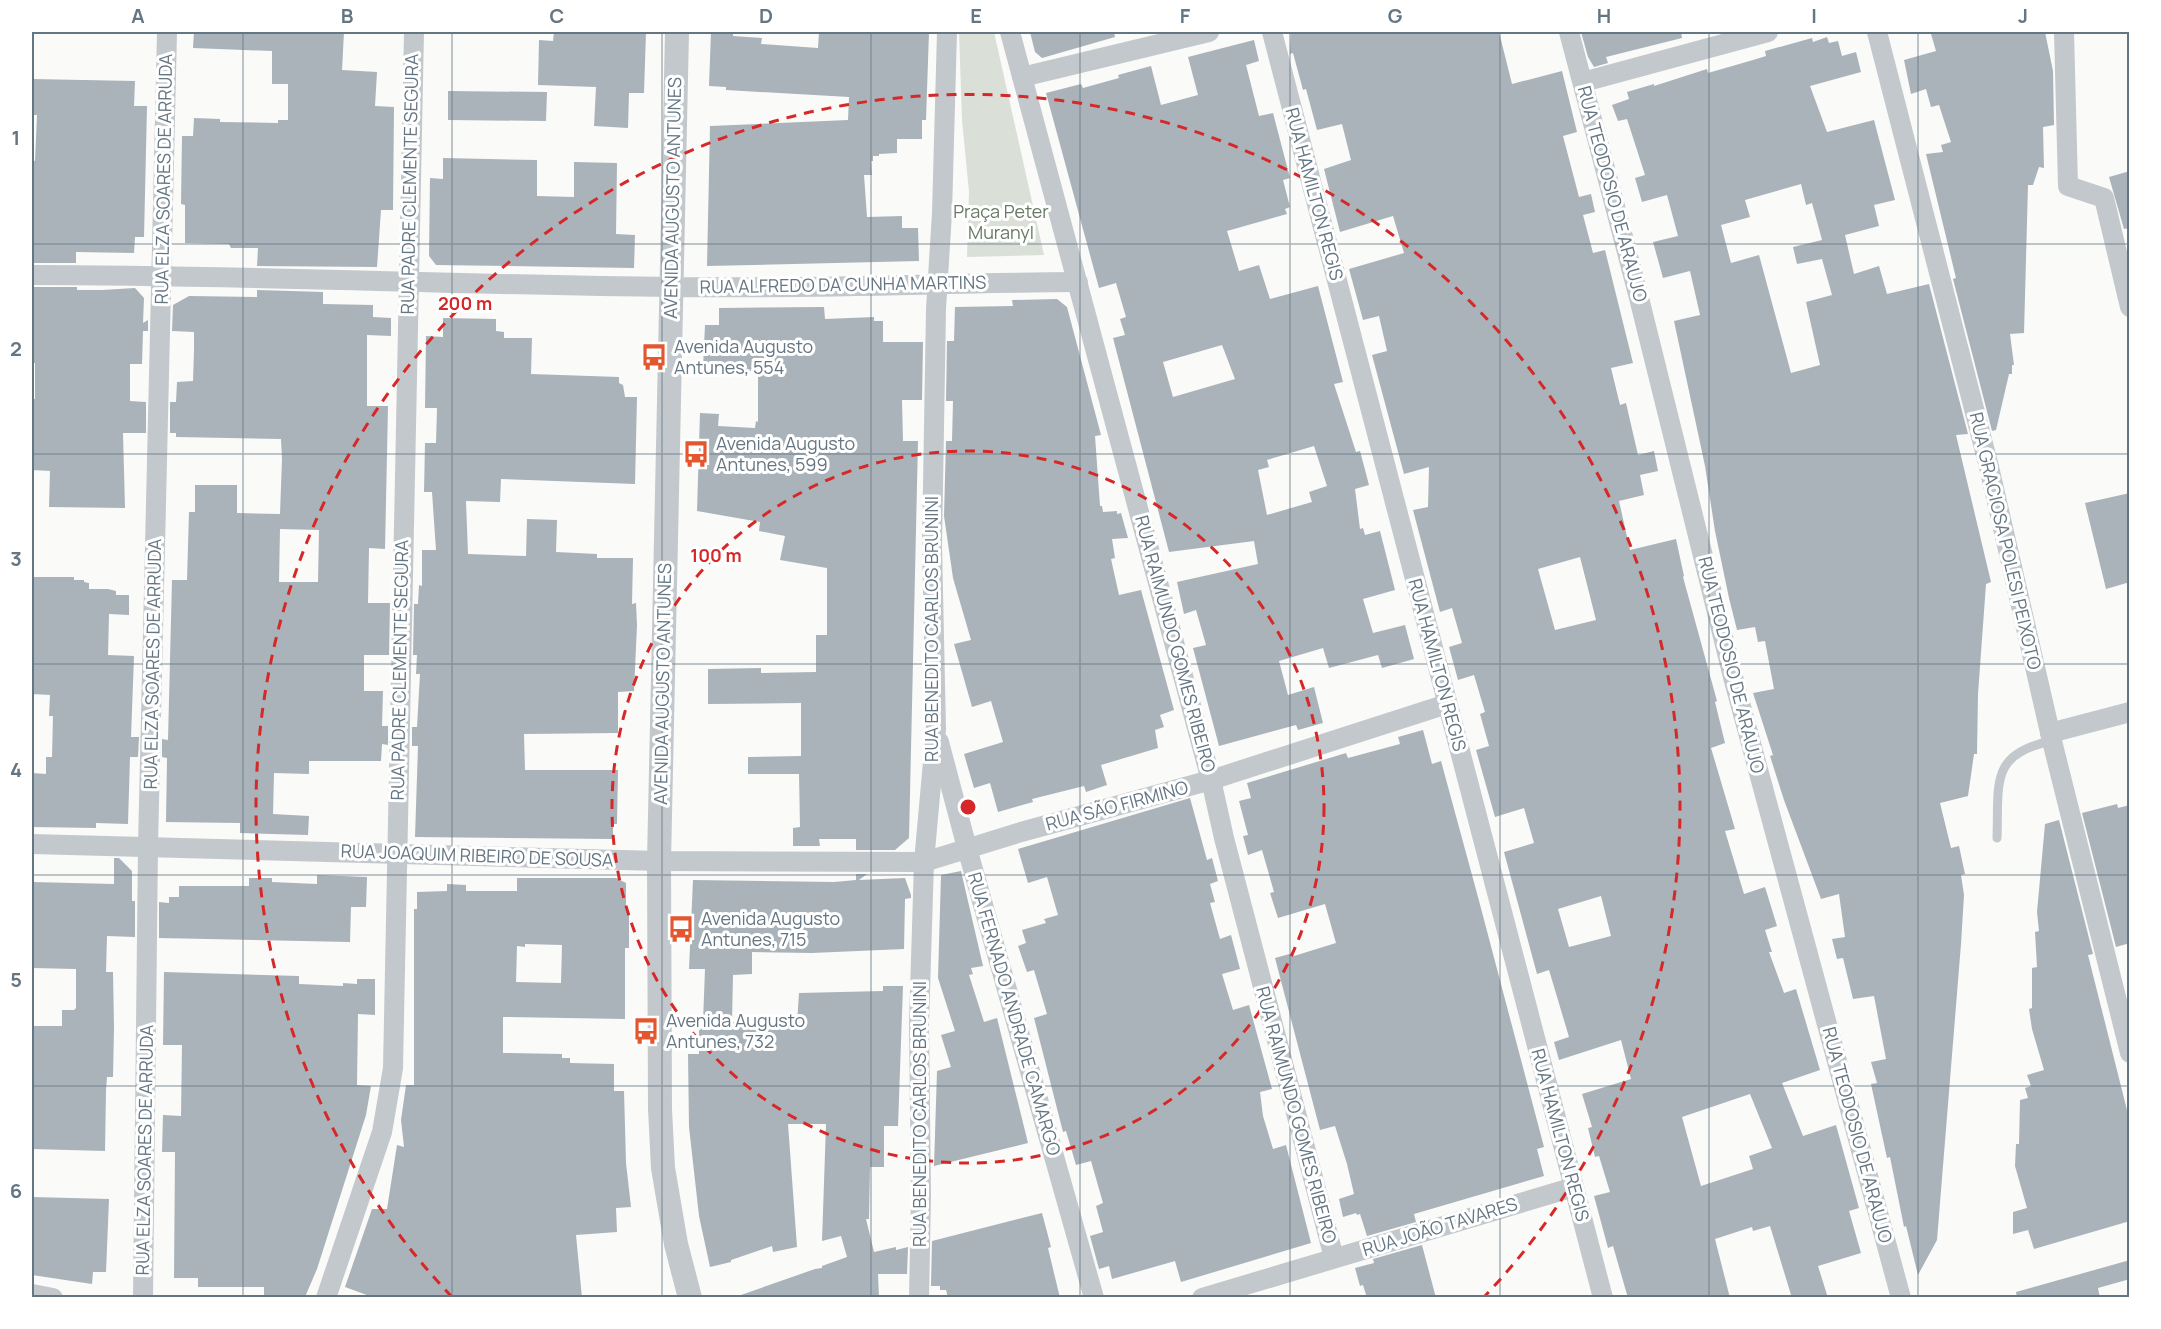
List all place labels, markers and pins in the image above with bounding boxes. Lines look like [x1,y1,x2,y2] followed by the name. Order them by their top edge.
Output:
[674,334,813,379] place label: Avenida Augusto Antunes, 554
[639,342,669,372] bus stop icon: Avenida Augusto Antunes, 554
[716,431,855,476] place label: Avenida Augusto Antunes, 599
[681,439,711,469] bus stop icon: Avenida Augusto Antunes, 599
[958,797,978,817] centre of rings
[701,906,840,951] place label: Avenida Augusto Antunes, 715
[666,914,696,944] bus stop icon: Avenida Augusto Antunes, 715
[666,1008,805,1053] place label: Avenida Augusto Antunes, 732
[631,1016,661,1046] bus stop icon: Avenida Augusto Antunes, 732

